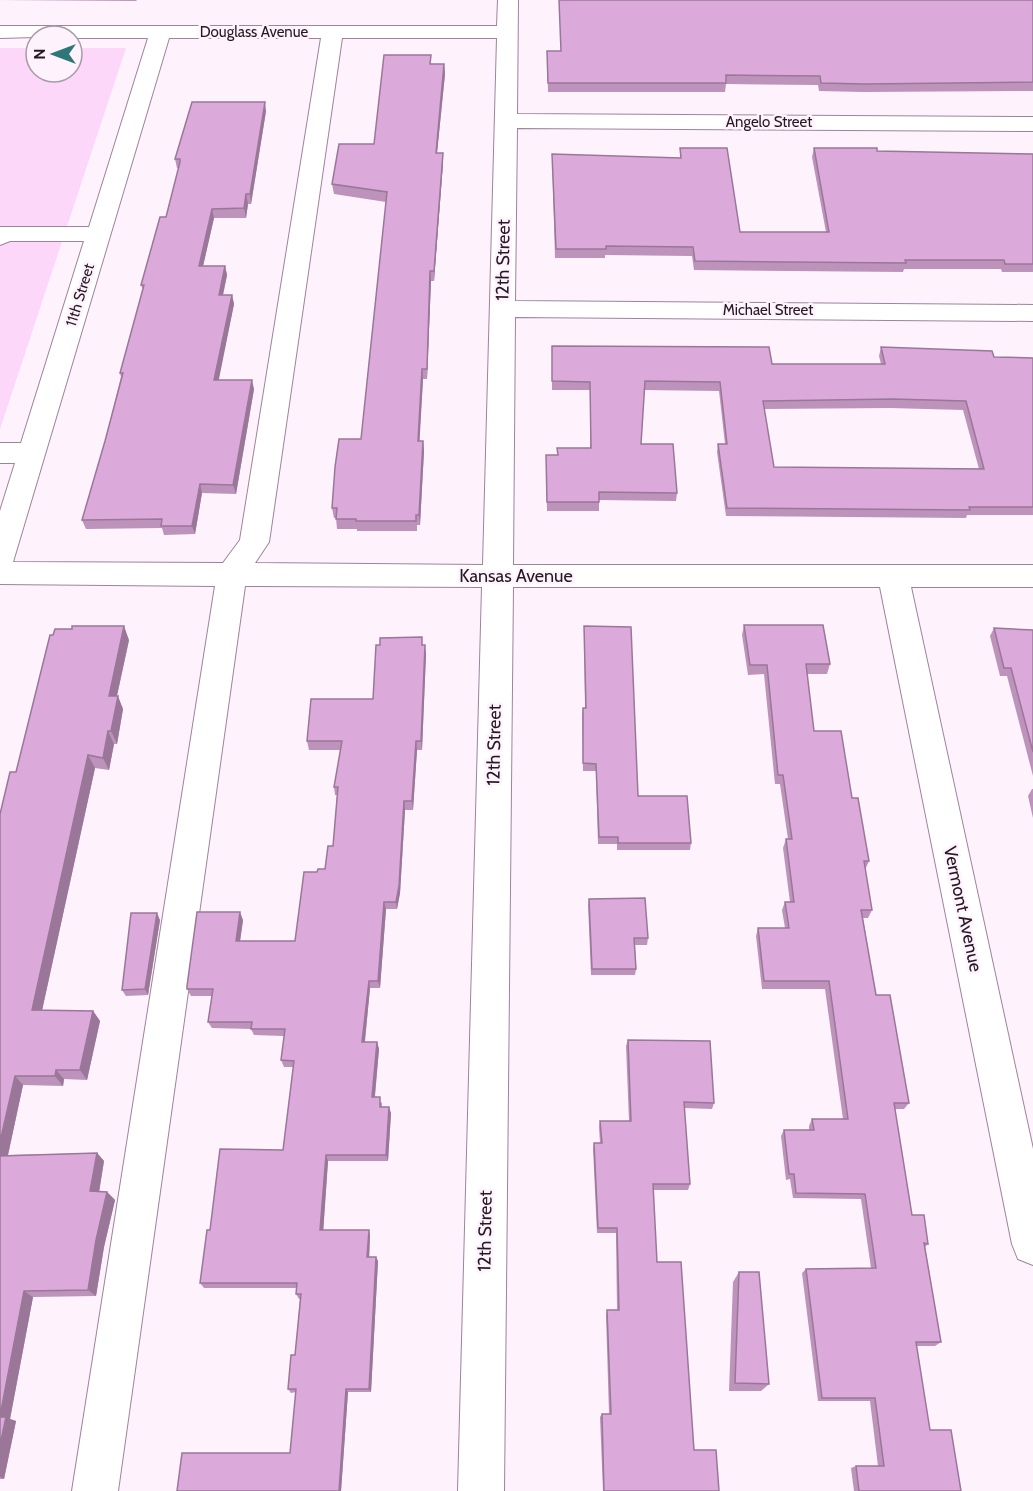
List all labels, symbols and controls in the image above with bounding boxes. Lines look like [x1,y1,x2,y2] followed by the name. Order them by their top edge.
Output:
[200,23,309,41] street label: Douglass Avenue
[24,24,84,84] north arrow
[30,48,49,60] text: N
[726,113,812,131] street label: Angelo Street
[491,219,515,301] street label: 12th Street
[62,261,98,329] street label: 11th Street
[723,301,813,319] street label: Michael Street
[459,565,573,587] street label: Kansas Avenue
[482,704,506,786] street label: 12th Street
[939,844,987,974] street label: Vermont Avenue
[473,1190,497,1272] street label: 12th Street

